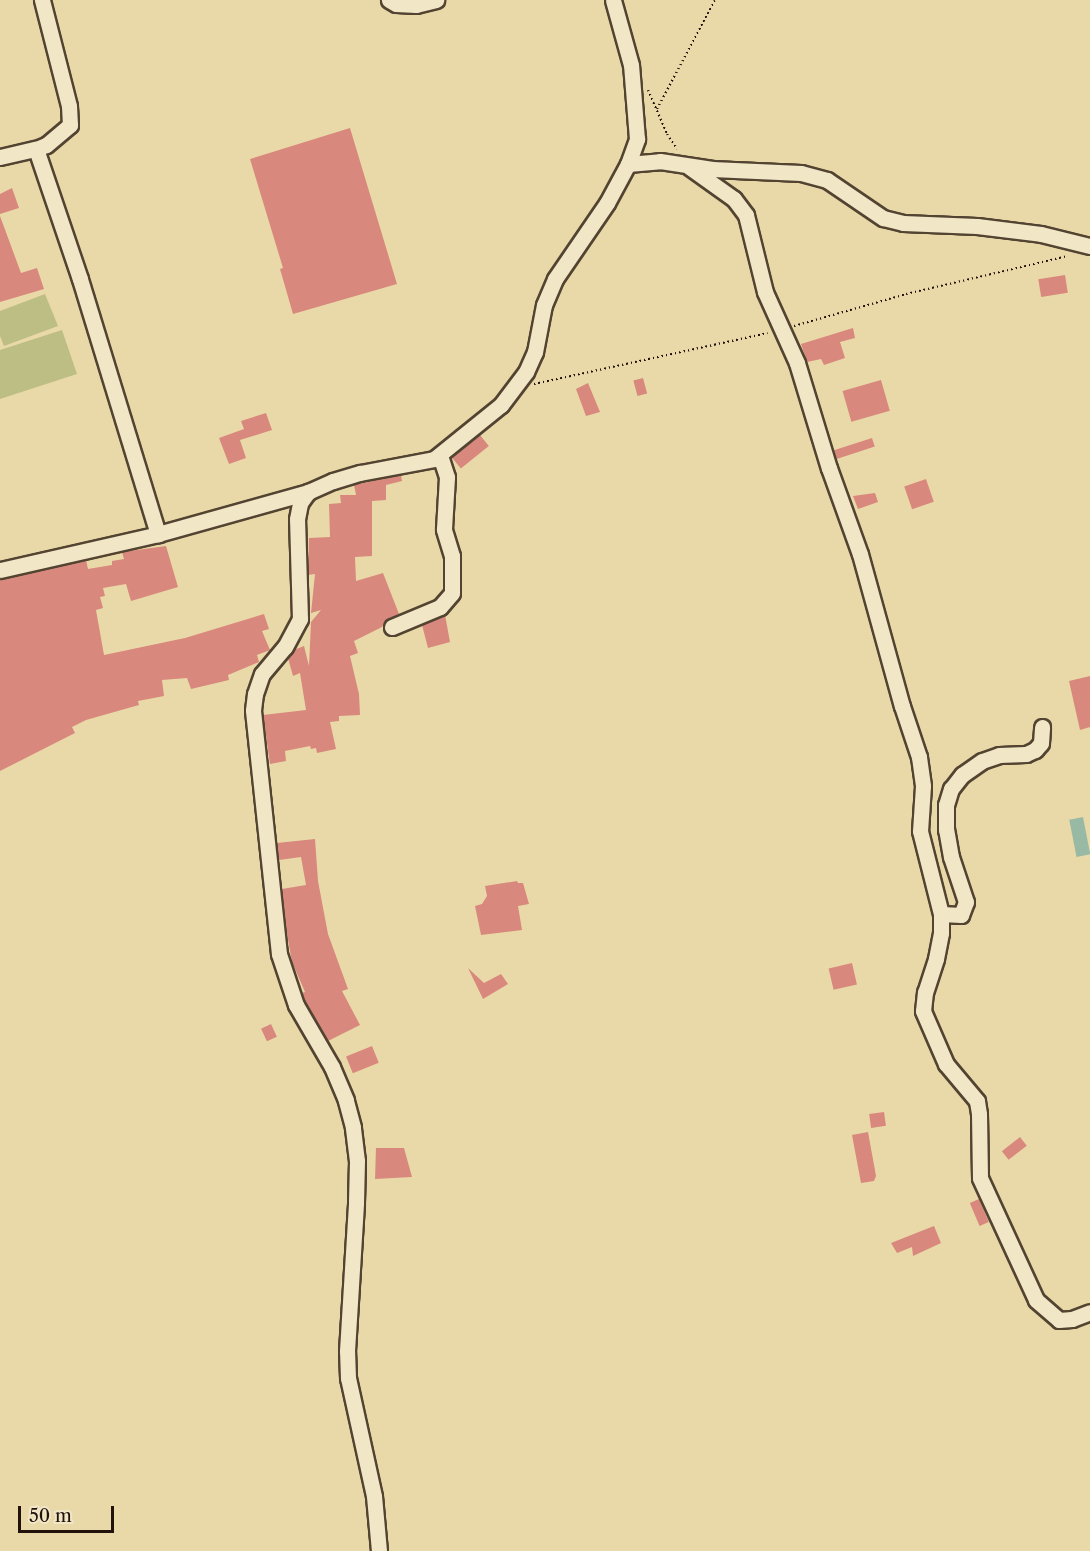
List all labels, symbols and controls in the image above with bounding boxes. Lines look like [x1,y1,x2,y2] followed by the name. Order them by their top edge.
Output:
[21,1494,117,1532] scale bar
[29,1505,72,1527] text: 50 m

